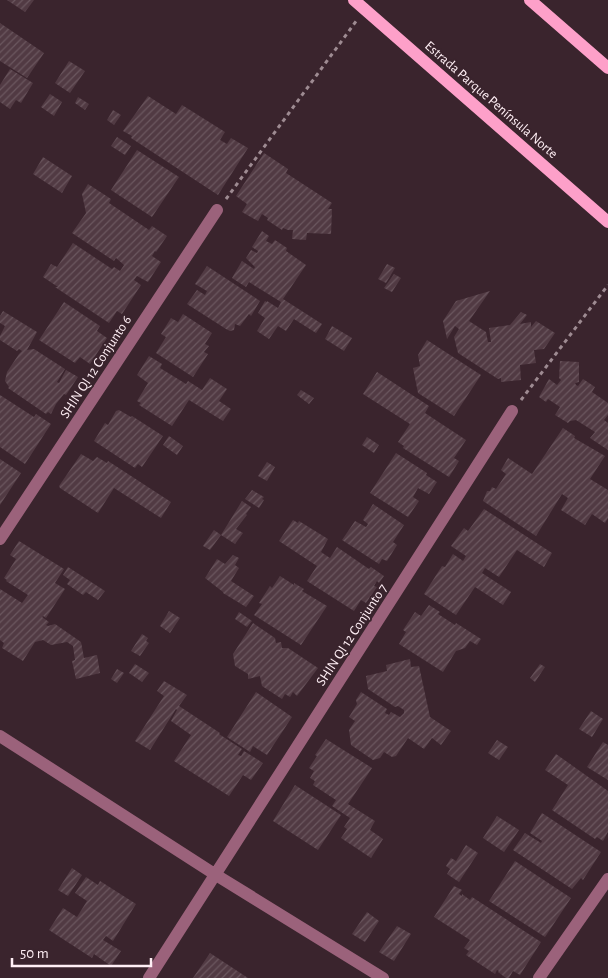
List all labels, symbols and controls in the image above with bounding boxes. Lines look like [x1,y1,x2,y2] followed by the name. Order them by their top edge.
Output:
[422,39,560,161] street label: Estrada Parque Península Norte
[58,313,134,421] street label: SHIN QI 12 Conjunto 6
[314,581,390,689] street label: SHIN QI 12 Conjunto 7
[12,936,151,968] scale bar
[20,946,49,961] text: 50 m

